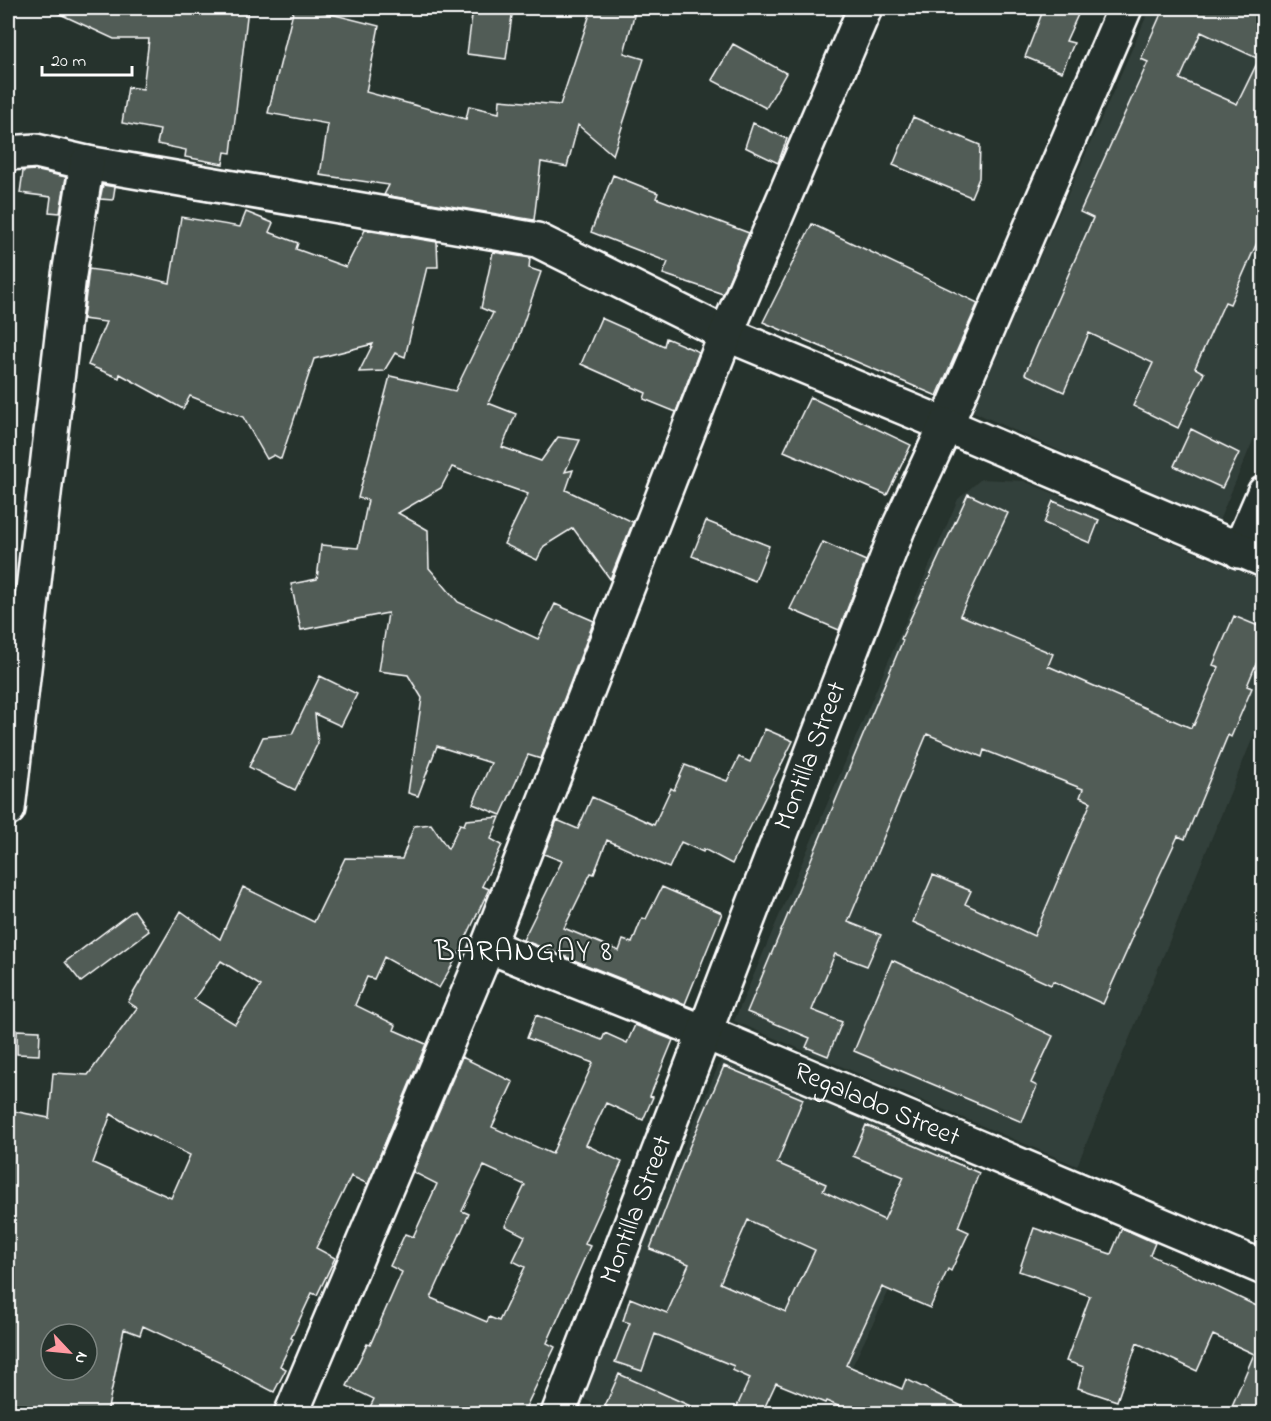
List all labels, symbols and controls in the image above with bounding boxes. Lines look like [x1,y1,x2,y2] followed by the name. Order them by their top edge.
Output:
[42,39,132,77] scale bar
[51,49,86,75] text: 20 m
[765,676,857,836] street label: Montilla Street
[434,931,613,975] district label: BARANGAY 8
[788,1052,966,1157] street label: Regalado Street
[590,1130,683,1289] street label: Montilla Street
[39,1322,99,1382] north arrow
[67,1348,94,1368] text: N

